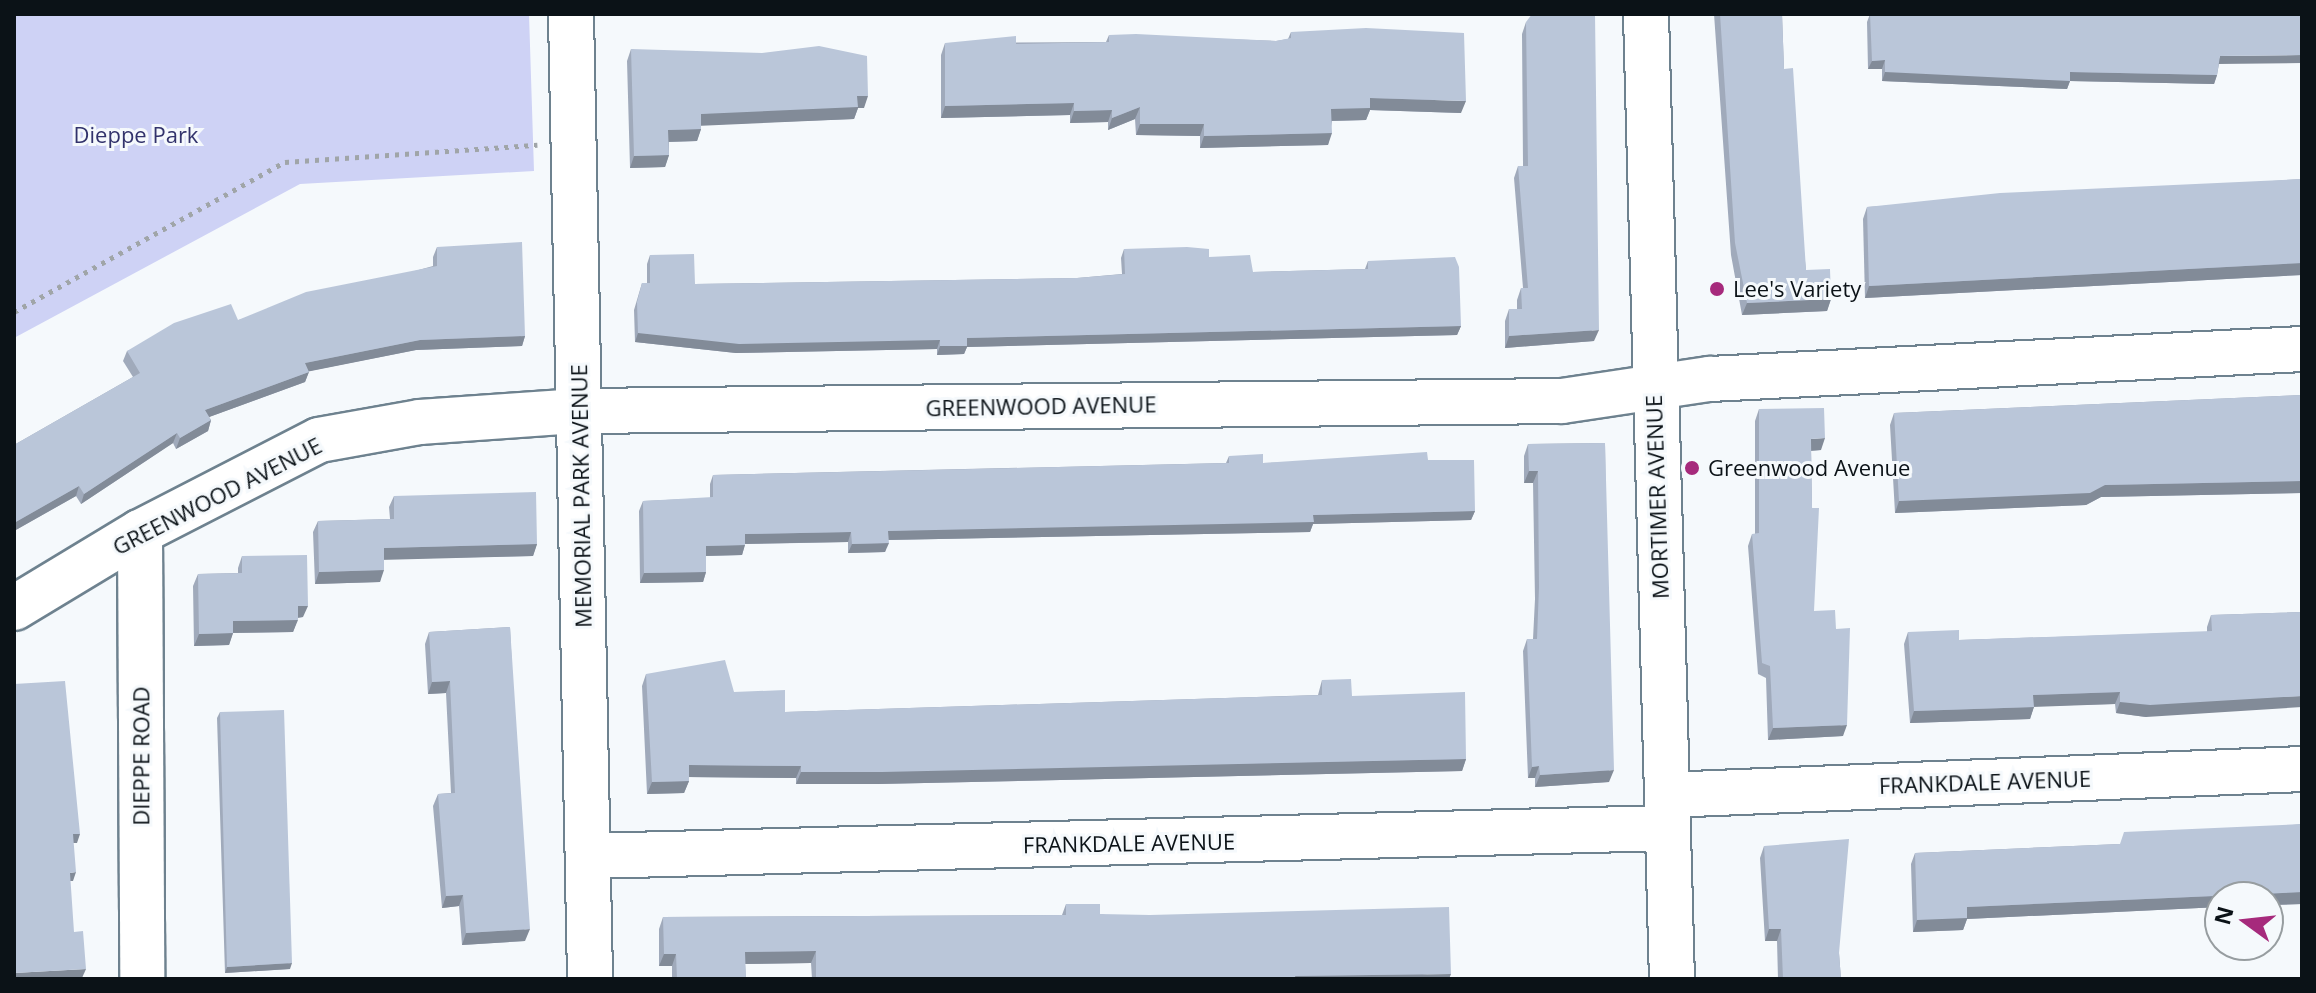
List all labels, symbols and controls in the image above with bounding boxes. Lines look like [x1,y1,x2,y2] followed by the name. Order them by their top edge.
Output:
[74,122,198,148] park label: Dieppe Park
[1733,276,1861,302] place label: Lee's Variety
[1708,280,1726,298] marker: Lee's Variety
[566,364,596,628] street label: MEMORIAL PARK AVENUE
[925,391,1157,421] street label: GREENWOOD AVENUE
[1640,395,1674,599] street label: MORTIMER AVENUE
[108,432,326,560] street label: GREENWOOD AVENUE
[1708,455,1910,481] place label: Greenwood Avenue
[1683,459,1701,477] marker: Greenwood Avenue
[128,686,154,826] street label: DIEPPE ROAD
[1878,765,2092,799] street label: FRANKDALE AVENUE
[1023,828,1235,858] street label: FRANKDALE AVENUE
[2204,881,2284,961] north arrow
[2206,903,2240,928] text: N

